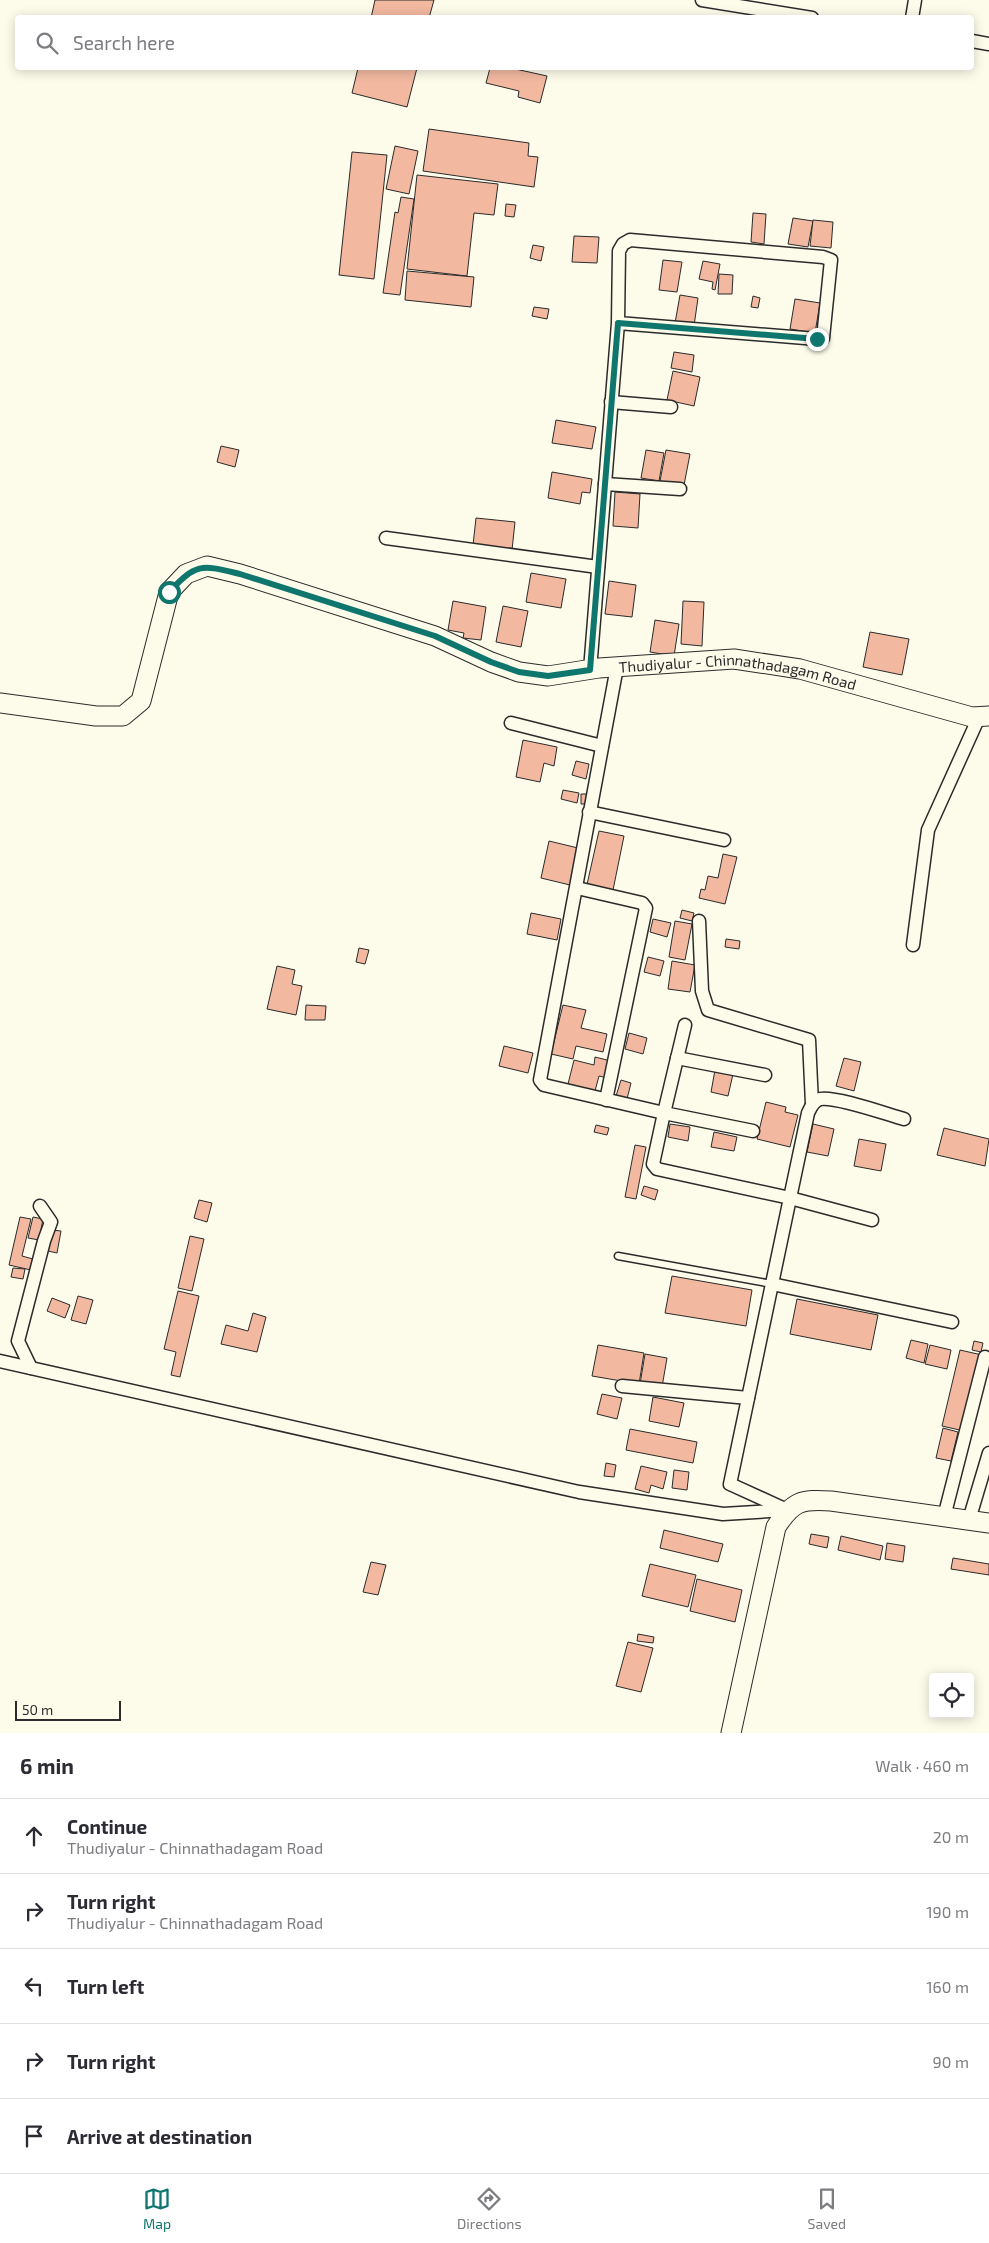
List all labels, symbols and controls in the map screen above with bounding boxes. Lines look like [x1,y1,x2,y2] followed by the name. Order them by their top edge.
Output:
[15,15,974,70] search box
[33,29,61,57] icon: search
[73,31,175,54] text: Search here
[806,328,829,351] route end
[158,581,181,604] route start
[618,650,858,693] street label: Thudiyalur - Chinnathadagam Road
[929,1673,974,1718] map controls
[929,1673,974,1718] button: locate
[15,1698,121,1721] scale bar
[22,1701,53,1718] text: 50 m
[20,1753,74,1778] text: 6 min
[875,1756,969,1775] text: Walk · 460 m
[67,1815,147,1838] text: Continue
[20,1822,48,1850] icon: ahead
[933,1827,969,1846] text: 20 m
[67,1838,323,1857] text: Thudiyalur - Chinnathadagam Road
[67,1890,155,1913] text: Turn right
[20,1897,48,1925] icon: right
[926,1902,969,1921] text: 190 m
[67,1913,323,1932] text: Thudiyalur - Chinnathadagam Road
[20,1972,48,2000] icon: left
[67,1975,144,1998] text: Turn left
[926,1977,969,1996] text: 160 m
[20,2047,48,2075] icon: right
[67,2050,155,2073] text: Turn right
[933,2052,969,2071] text: 90 m
[20,2122,48,2150] icon: arrive
[67,2125,252,2148] text: Arrive at destination
[143,2185,171,2232] tab: Map
[457,2185,522,2232] tab: Directions
[808,2185,846,2232] tab: Saved

